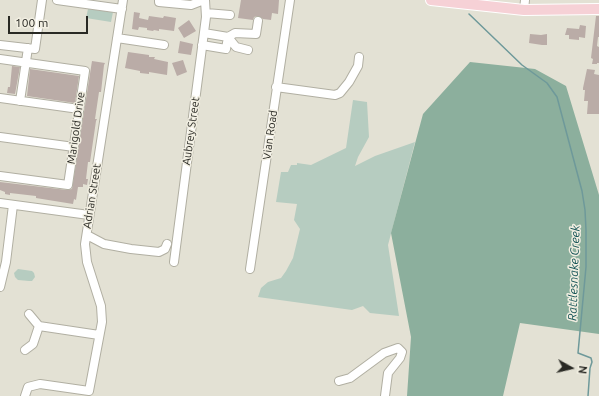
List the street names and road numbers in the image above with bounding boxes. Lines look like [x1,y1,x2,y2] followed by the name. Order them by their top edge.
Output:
[64,91,88,165] street label: Marigold Drive
[180,96,202,166] street label: Aubrey Street
[260,109,280,161] street label: Vian Road
[80,163,104,229] street label: Adrian Street

